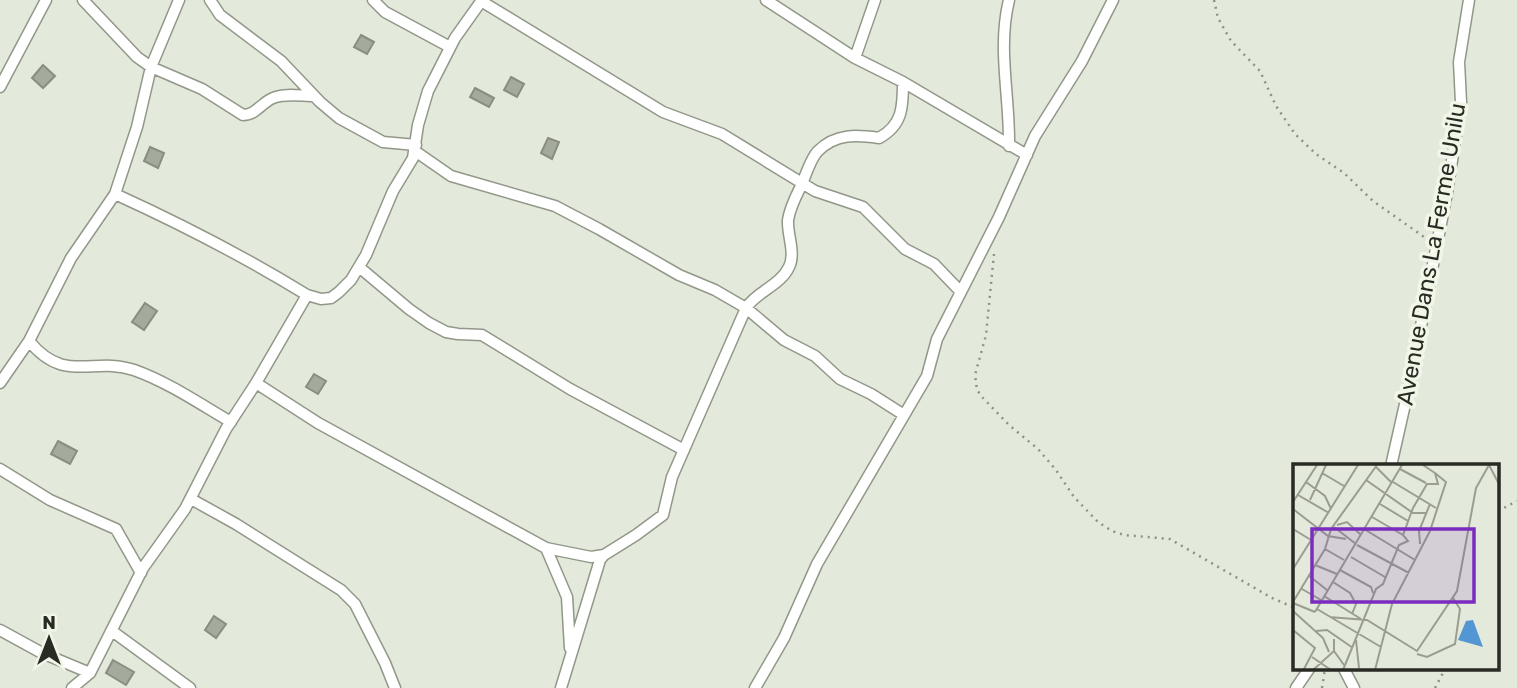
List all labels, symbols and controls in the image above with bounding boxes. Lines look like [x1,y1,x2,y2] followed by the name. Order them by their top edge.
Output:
[1391,101,1471,407] street label: Avenue Dans La Ferme Unilu
[1293,464,1500,670] inset map
[14,604,84,674] north arrow
[42,611,56,634] text: N

